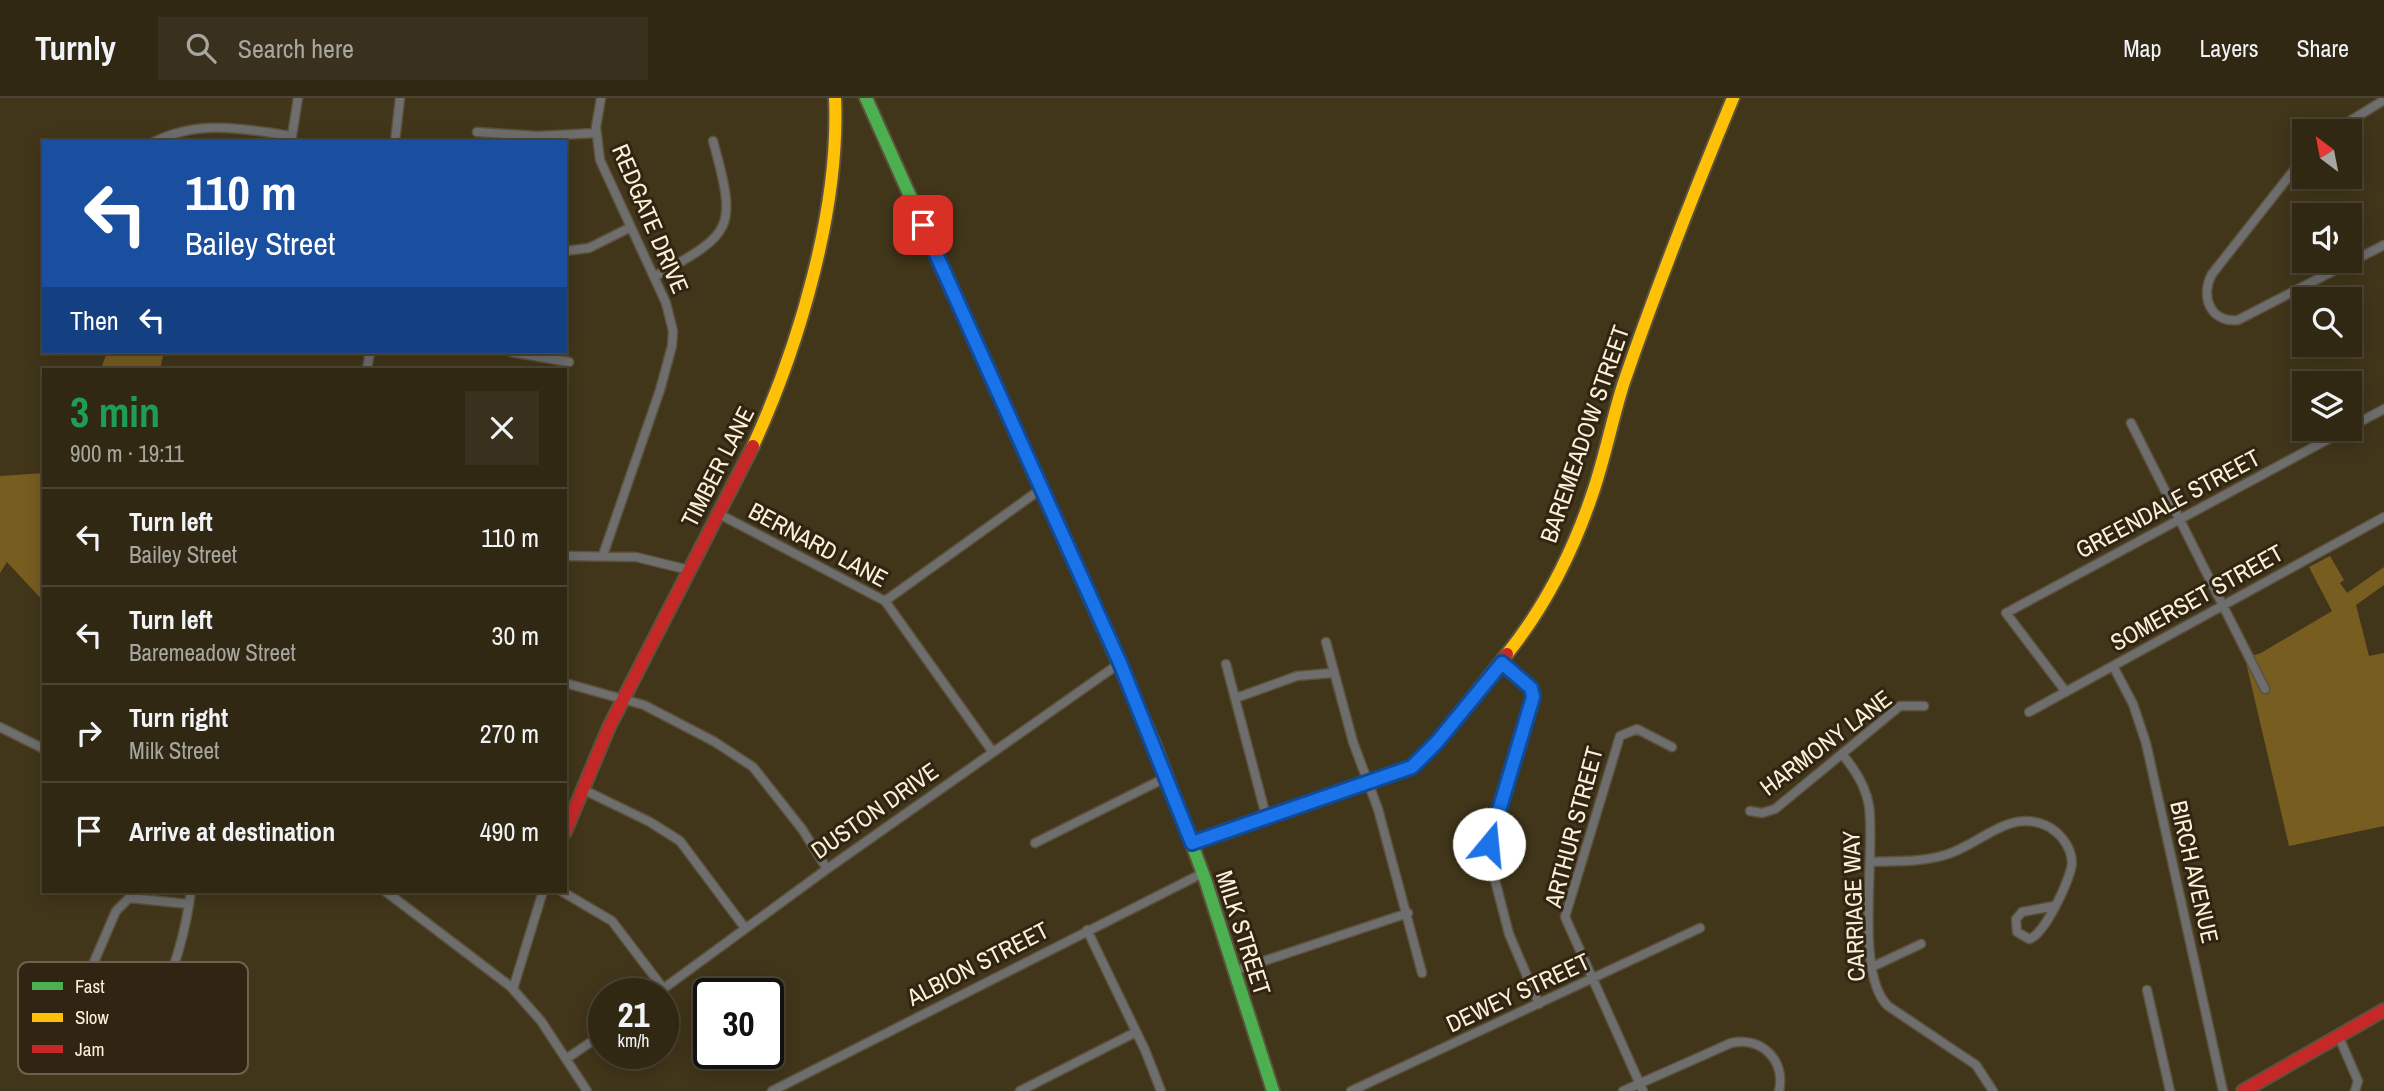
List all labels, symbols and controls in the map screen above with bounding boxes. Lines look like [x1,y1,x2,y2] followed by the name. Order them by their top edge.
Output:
[158,17,648,80] search box
[35,26,116,70] text: Turnly
[182,29,220,67] icon: search
[238,31,354,66] text: Search here
[2123,32,2161,64] text: Map
[2199,32,2258,64] text: Layers
[2296,32,2349,64] text: Share
[2292,119,2362,189] north arrow
[2292,119,2362,441] map controls
[605,139,697,298] street label: REDGATE DRIVE
[185,159,297,225] text: 110 m
[70,168,161,259] icon: left
[893,195,953,255] pin
[2292,203,2362,273] button: sound
[904,206,942,244] icon: arrive
[185,222,335,265] text: Bailey Street
[2292,287,2362,357] button: search
[133,301,171,339] icon: left
[70,303,119,338] text: Then
[1532,321,1636,546] street label: BAREMEADOW STREET
[2292,371,2362,441] button: layers
[70,384,160,440] text: 3 min
[465,391,539,465] button: close
[673,401,761,532] street label: TIMBER LANE
[70,438,184,469] text: 900 m · 19:11
[2070,441,2265,565] street label: GREENDALE STREET
[743,494,894,594] street label: BERNARD LANE
[129,504,213,539] text: Turn left
[70,518,108,556] icon: left
[481,520,539,555] text: 110 m
[2104,536,2289,658] street label: SOMERSET STREET
[129,539,237,570] text: Bailey Street
[129,602,213,637] text: Turn left
[70,616,108,654] icon: left
[492,618,539,653] text: 30 m
[129,637,296,668] text: Baremeadow Street
[1753,682,1898,802] street label: HARMONY LANE
[129,700,228,735] text: Turn right
[70,714,108,752] icon: right
[480,716,539,751] text: 270 m
[129,735,219,766] text: Milk Street
[1536,743,1610,911] street label: ARTHUR STREET
[804,755,944,866] street label: DUSTON DRIVE
[2163,797,2227,946] street label: BIRCH AVENUE
[1452,807,1526,881] position arrow
[70,812,108,850] icon: arrive
[129,814,335,849] text: Arrive at destination
[480,814,539,849] text: 490 m
[1834,830,1872,982] street label: CARRIAGE WAY
[1209,866,1279,999] street label: MILK STREET
[900,914,1054,1013] street label: ALBION STREET
[1441,945,1595,1039] street label: DEWEY STREET
[18,962,248,1074] legend
[75,973,105,999] text: Fast
[693,978,784,1069] speed limit sign: 30
[618,991,649,1038] text: 21
[75,1004,110,1030] text: Slow
[618,1028,650,1053] text: km/h
[75,1036,104,1062] text: Jam

